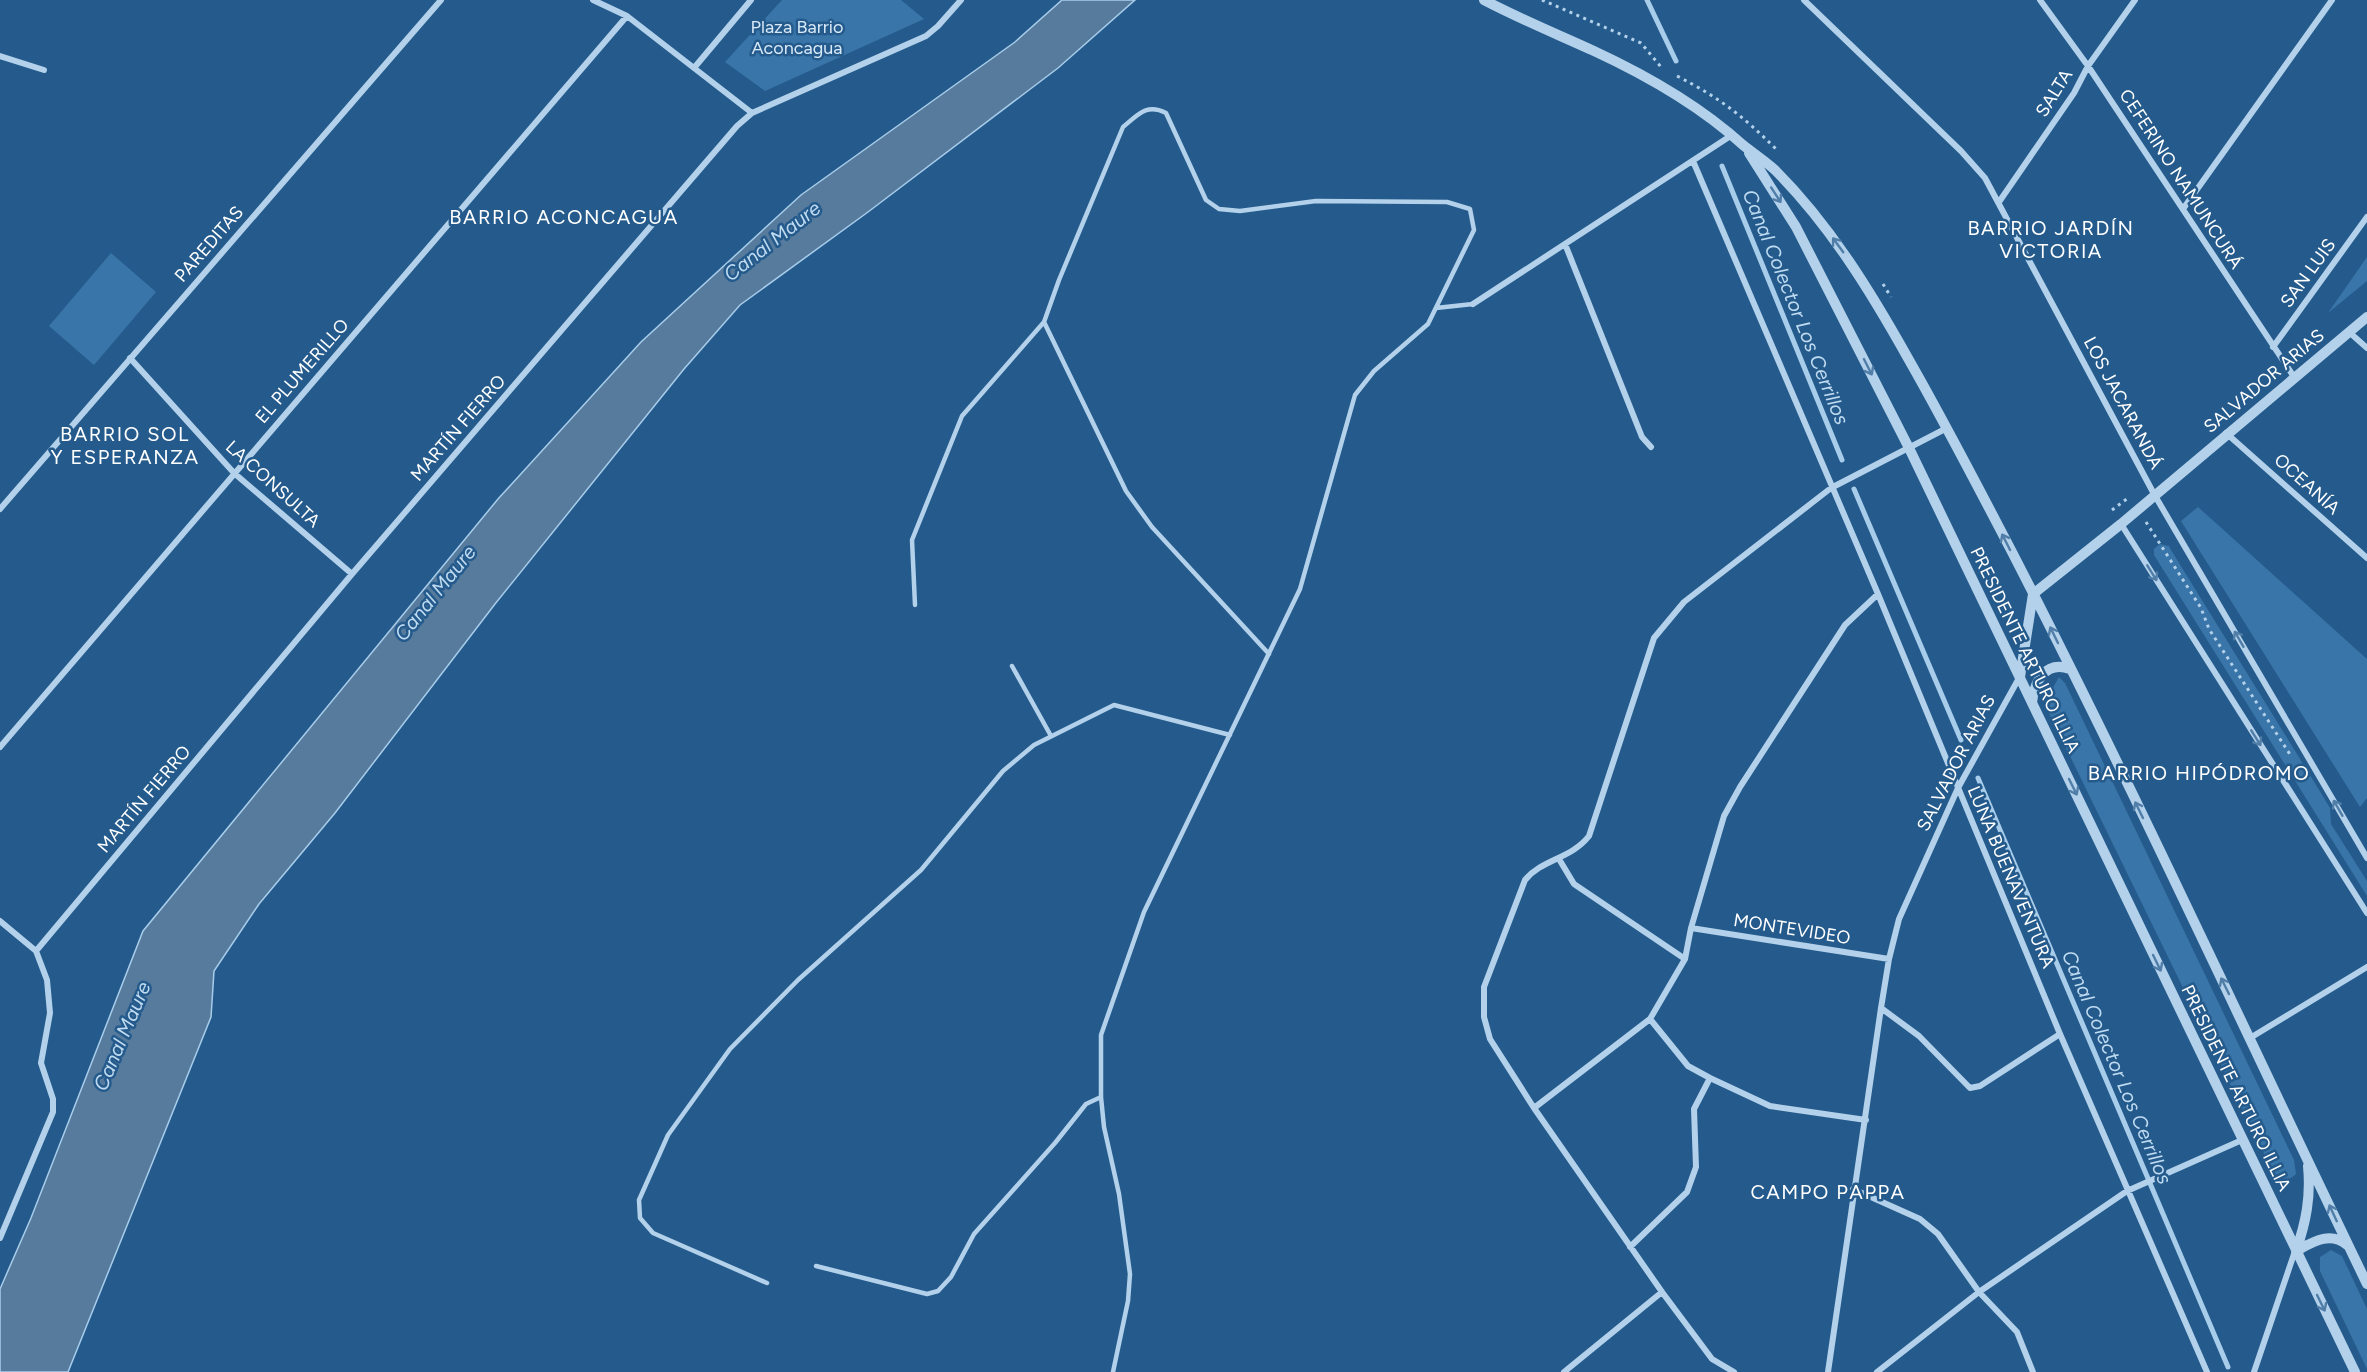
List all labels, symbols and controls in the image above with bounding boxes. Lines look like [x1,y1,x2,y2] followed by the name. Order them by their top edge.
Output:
[751,16,844,59] park label: Plaza Barrio Aconcagua
[2031,65,2077,121] street label: SALTA
[2115,85,2247,273] street label: CEFERINO NAMUNCURÁ
[1738,186,1854,429] water label: Canal Colector Los Cerrillos
[1770,186,1782,203] one-way arrow
[719,196,825,286] water label: Canal Maure
[170,201,248,287] street label: PAREDITAS
[449,205,679,229] district label: BARRIO ACONCAGUA
[1967,216,2135,263] district label: BARRIO JARDÍN VICTORIA
[2276,234,2340,312] street label: SAN LUIS
[1832,238,1844,254] one-way arrow
[251,314,353,428] street label: EL PLUMERILLO
[2199,324,2329,438] street label: SALVADOR ARIAS
[2079,333,2167,473] street label: LOS JACARANDÁ
[1862,357,1874,375] one-way arrow
[406,370,510,486] street label: MARTÍN FIERRO
[51,422,200,469] district label: BARRIO SOL Y ESPERANZA
[221,436,325,532] street label: LA CONSULTA
[2270,449,2344,519] street label: OCEANÍA
[2000,533,2012,551] one-way arrow
[389,540,481,646] water label: Canal Maure
[1965,543,2085,757] street label: PRESIDENTE ARTURO ILLIA
[2147,564,2159,581] one-way arrow
[2047,626,2059,644] one-way arrow
[2233,631,2245,648] one-way arrow
[1912,691,2000,835] street label: SALVADOR ARIAS
[2251,729,2263,746] one-way arrow
[93,741,195,857] street label: MARTÍN FIERRO
[2088,761,2310,785] district label: BARRIO HIPÓDROMO
[2067,778,2079,796] one-way arrow
[1963,783,2059,971] street label: LUNA BUENAVENTURA
[2331,800,2343,817] one-way arrow
[2133,802,2145,820] one-way arrow
[1732,909,1852,949] street label: MONTEVIDEO
[2057,946,2177,1188] water label: Canal Colector Los Cerrillos
[2151,954,2163,972] one-way arrow
[2218,977,2230,995] one-way arrow
[88,978,156,1094] water label: Canal Maure
[2176,981,2296,1195] street label: PRESIDENTE ARTURO ILLIA
[1750,1180,1906,1204] district label: CAMPO PAPPA
[2326,1204,2338,1222] one-way arrow
[2316,1294,2328,1312] one-way arrow

